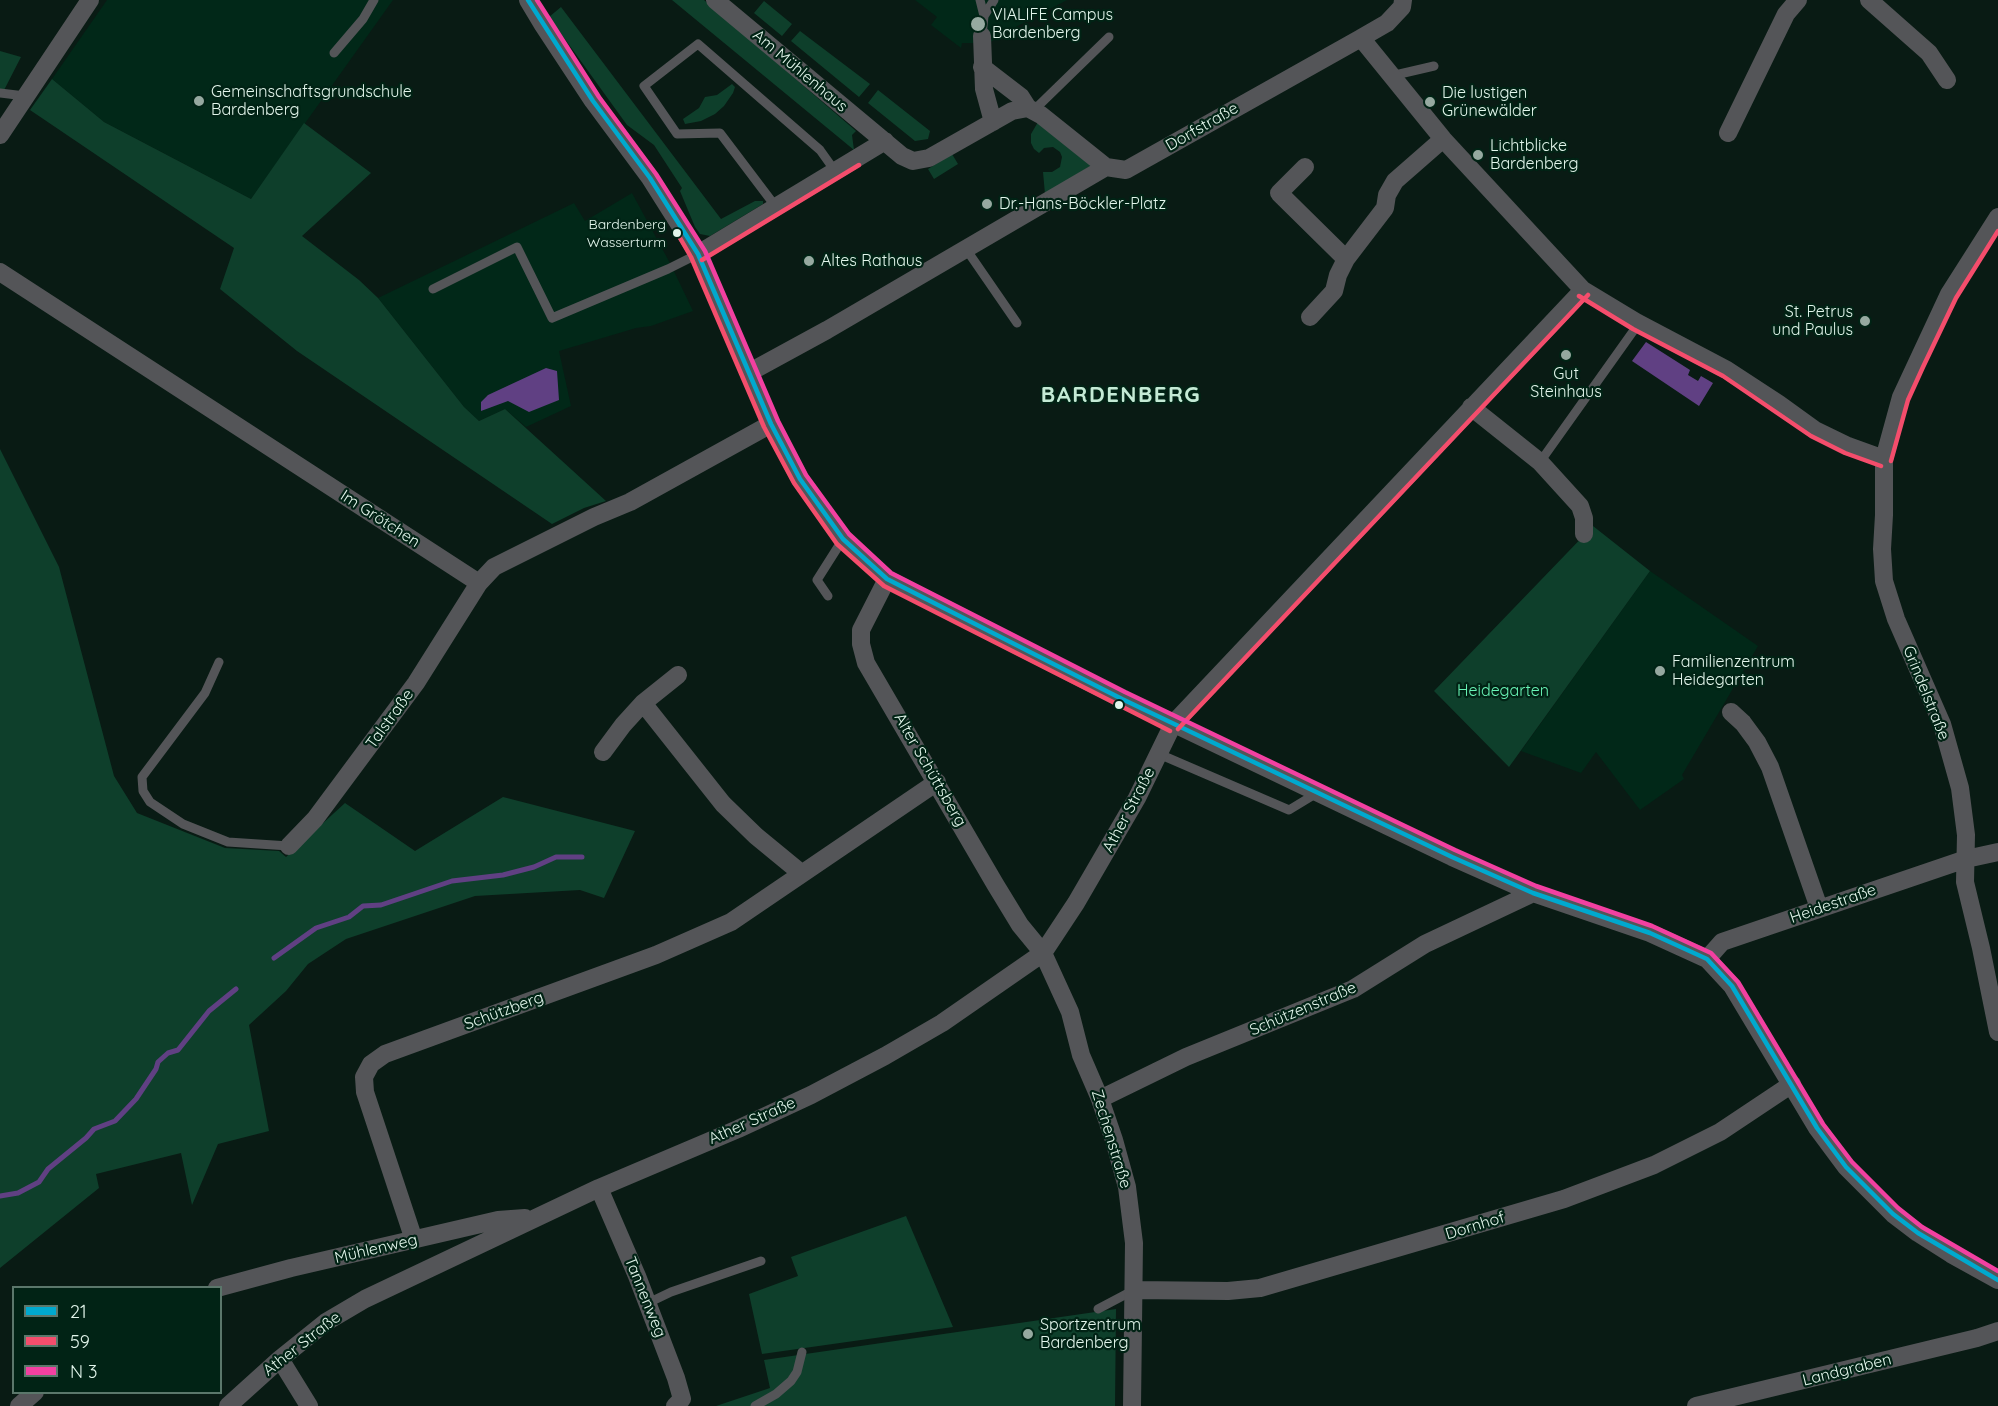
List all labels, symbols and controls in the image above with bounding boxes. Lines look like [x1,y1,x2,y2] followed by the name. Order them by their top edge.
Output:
[992,5,1113,43] place label: VIALIFE Campus Bardenberg
[969,15,987,33] marker: VIALIFE Campus Bardenberg
[749,26,851,116] street label: Am Mühlenhaus
[211,82,412,120] place label: Gemeinschaftsgrundschule Bardenberg
[1442,83,1537,121] place label: Die lustigen Grünewälder
[192,94,206,108] marker: Gemeinschaftsgrundschule Bardenberg
[1423,95,1437,109] marker: Die lustigen Grünewälder
[1162,99,1242,155] street label: Dorfstraße
[1490,136,1579,174] place label: Lichtblicke Bardenberg
[1471,148,1485,162] marker: Lichtblicke Bardenberg
[999,194,1166,214] place label: Dr.-Hans-Böckler-Platz
[980,197,994,211] marker: Dr.-Hans-Böckler-Platz
[587,217,666,250] place label: Bardenberg Wasserturm
[671,227,683,239] marker: Bardenberg Wasserturm
[821,251,922,271] place label: Altes Rathaus
[802,254,816,268] marker: Altes Rathaus
[1772,302,1853,340] place label: St. Petrus und Paulus
[1858,314,1872,328] marker: St. Petrus und Paulus
[1559,348,1573,362] marker: Gut Steinhaus
[1530,364,1602,402] place label: Gut Steinhaus
[1041,382,1201,408] district label: BARDENBERG
[337,486,423,552] street label: Im Grötchen
[1898,643,1954,743] street label: Grindelstraße
[1672,652,1795,690] place label: Familienzentrum Heidegarten
[1653,664,1667,678] marker: Familienzentrum Heidegarten
[1457,681,1549,701] park label: Heidegarten
[362,686,418,752] street label: Talstraße
[1113,699,1125,711] unlabelled marker
[890,710,970,830] street label: Alter Schüttsberg
[1099,764,1159,856] street label: Ather Straße
[1787,880,1879,928] street label: Heidestraße
[1247,978,1359,1040] street label: Schützenstraße
[462,988,546,1034] street label: Schützberg
[1087,1087,1135,1191] street label: Zechenstraße
[706,1093,798,1149] street label: Ather Straße
[1443,1208,1507,1244] street label: Dornhof
[333,1230,419,1268] street label: Mühlenweg
[620,1254,670,1340] street label: Tannenweg
[12,1286,222,1394] legend
[70,1300,87,1323] text: 21
[259,1308,345,1380] street label: Ather Straße
[1040,1315,1141,1353] place label: Sportzentrum Bardenberg
[1021,1327,1035,1341] marker: Sportzentrum Bardenberg
[70,1330,90,1353] text: 59
[1801,1350,1893,1390] street label: Landgraben
[70,1360,97,1383] text: N 3

